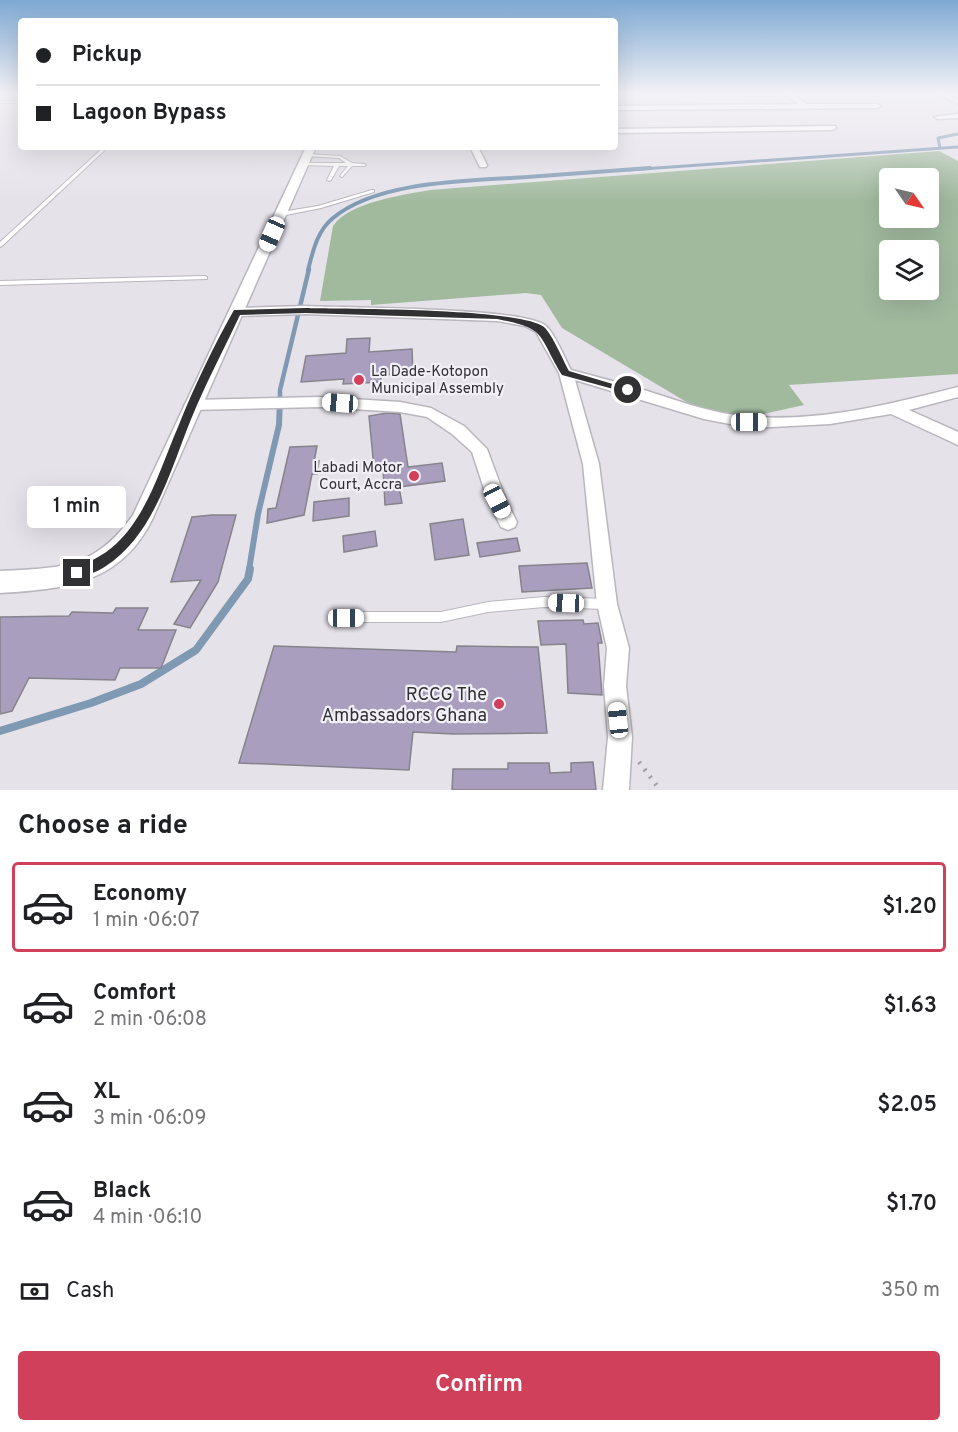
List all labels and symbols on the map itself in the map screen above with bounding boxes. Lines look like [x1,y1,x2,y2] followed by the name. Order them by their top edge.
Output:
[879,168,939,228] north arrow
[256,214,288,254] car
[371,363,504,399] place label: La Dade-Kotopon Municipal Assembly
[352,373,366,387] marker: La Dade-Kotopon Municipal Assembly
[614,376,641,403] route start
[321,393,359,413] car
[731,413,767,431] car
[313,459,402,495] place label: Labadi Motor Court, Accra
[407,469,421,483] marker: Labadi Motor Court, Accra
[481,481,513,521] car
[28,486,127,528] callout: 1 min
[63,559,90,586] route end
[548,593,584,613] car
[328,609,364,627] car
[322,684,487,728] place label: RCCG The Ambassadors Ghana
[492,697,506,711] marker: RCCG The Ambassadors Ghana
[607,701,629,739] car

